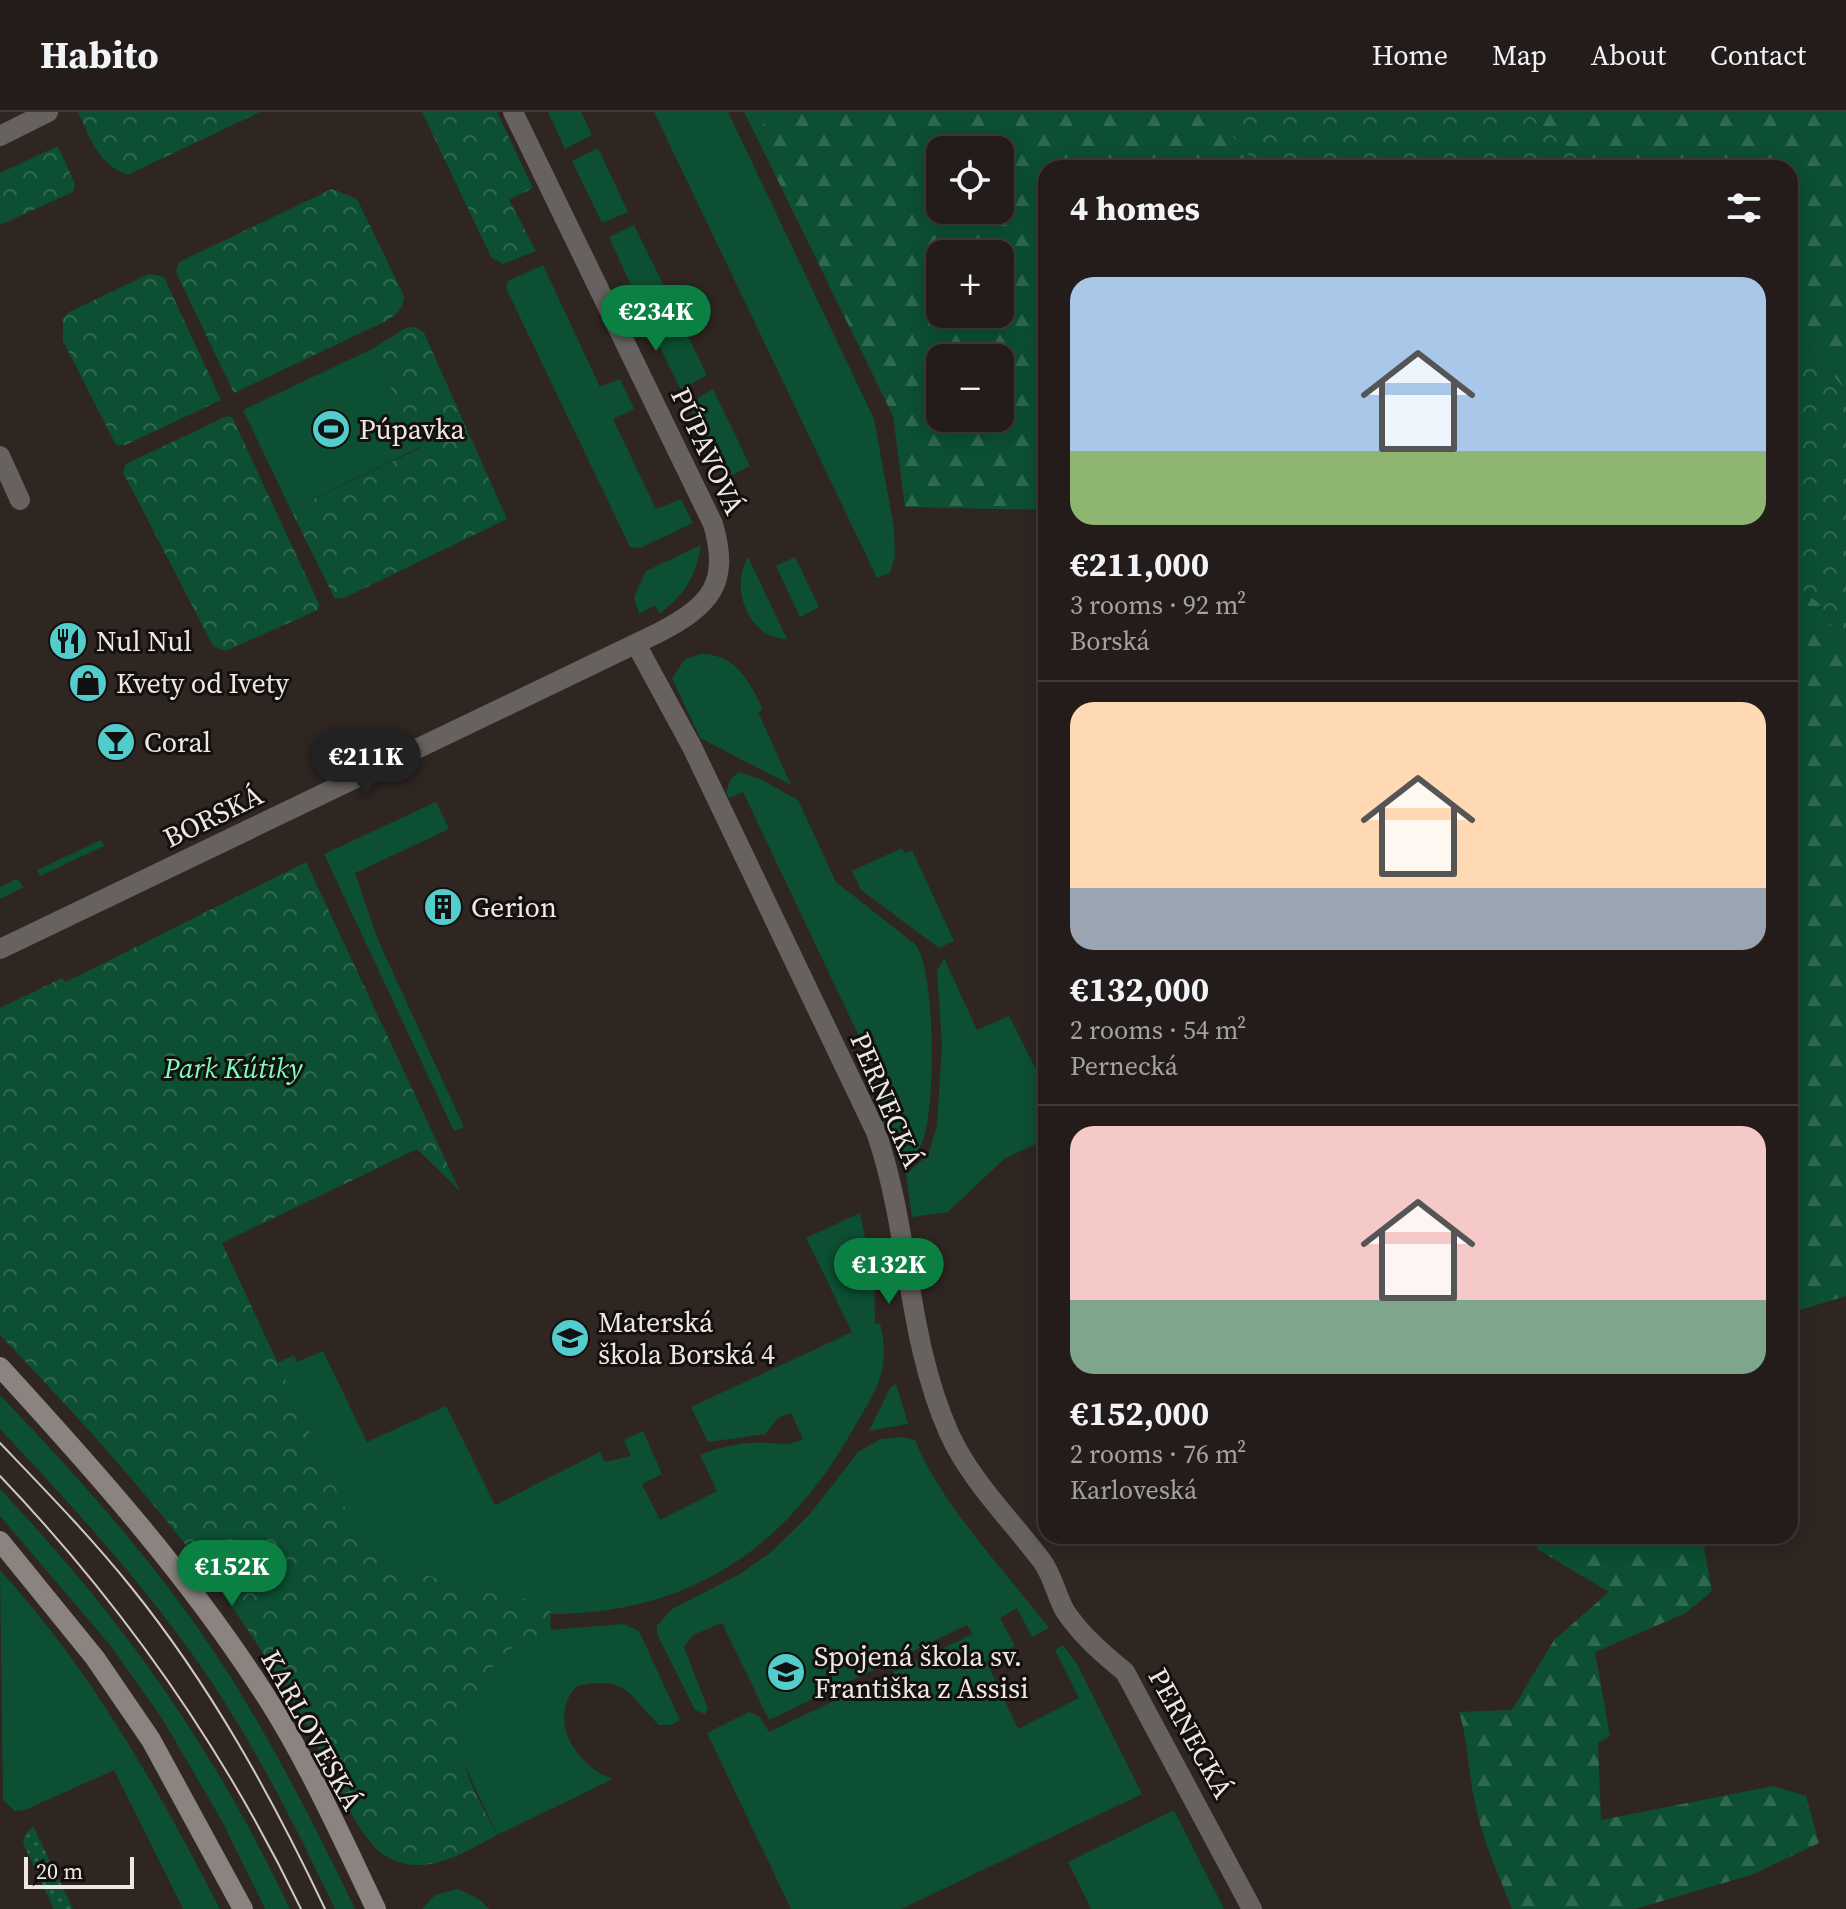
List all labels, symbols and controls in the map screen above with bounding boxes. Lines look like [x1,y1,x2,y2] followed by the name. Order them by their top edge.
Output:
[40,29,159,81] text: Habito
[1372,36,1448,74] text: Home
[1492,36,1547,74] text: Map
[1591,36,1666,74] text: About
[1710,36,1806,74] text: Contact
[926,136,1014,432] map controls
[926,136,1014,224] button: locate
[1070,185,1200,231] text: 4 homes
[1722,186,1766,230] icon: filters
[926,240,1014,328] button: +
[600,285,712,353] pin: €234K
[619,293,693,329] text: €234K
[1346,329,1490,473] icon: home
[926,344,1014,432] button: −
[662,381,754,521] street label: PÚPAVOVÁ
[310,408,352,450] sports icon: Púpavka
[359,410,465,448] place label: Púpavka
[1070,541,1209,587] text: €211,000
[1070,587,1246,623] text: 3 rooms · 92 m²
[47,620,89,662] restaurant icon: Nul Nul
[96,622,192,660] place label: Nul Nul
[1070,623,1150,659] text: Borská
[67,662,109,704] shop icon: Kvety od Ivety
[116,664,290,702] place label: Kvety od Ivety
[95,721,137,763] bar icon: Coral
[144,723,211,761] place label: Coral
[310,730,422,798] pin: €211K
[329,738,403,774] text: €211K
[1346,754,1490,898] icon: home
[157,775,269,856] street label: BORSKÁ
[422,886,464,928] building icon: Gerion
[471,888,557,926] place label: Gerion
[1070,966,1209,1012] text: €132,000
[1070,1012,1246,1048] text: 2 rooms · 54 m²
[841,1026,933,1174] street label: PERNECKÁ
[1070,1048,1178,1084] text: Pernecká
[163,1049,303,1087] park label: Park Kútiky
[1346,1178,1490,1322] icon: home
[833,1238,945,1306] pin: €132K
[852,1246,926,1282] text: €132K
[598,1303,775,1373] place label: Materská škola Borská 4
[549,1317,591,1359] school or university icon: Materská škola Borská 4
[1070,1390,1209,1436] text: €152,000
[1070,1436,1246,1472] text: 2 rooms · 76 m²
[1070,1472,1197,1508] text: Karloveská
[176,1540,288,1608] pin: €152K
[195,1548,269,1584] text: €152K
[814,1637,1029,1707] place label: Spojená škola sv. Františka z Assisi
[252,1643,372,1817] street label: KARLOVESKÁ
[765,1651,807,1693] school or university icon: Spojená škola sv. Františka z Assisi
[1140,1661,1243,1805] street label: PERNECKÁ
[24,1853,134,1889] scale bar
[36,1856,83,1886] text: 20 m

